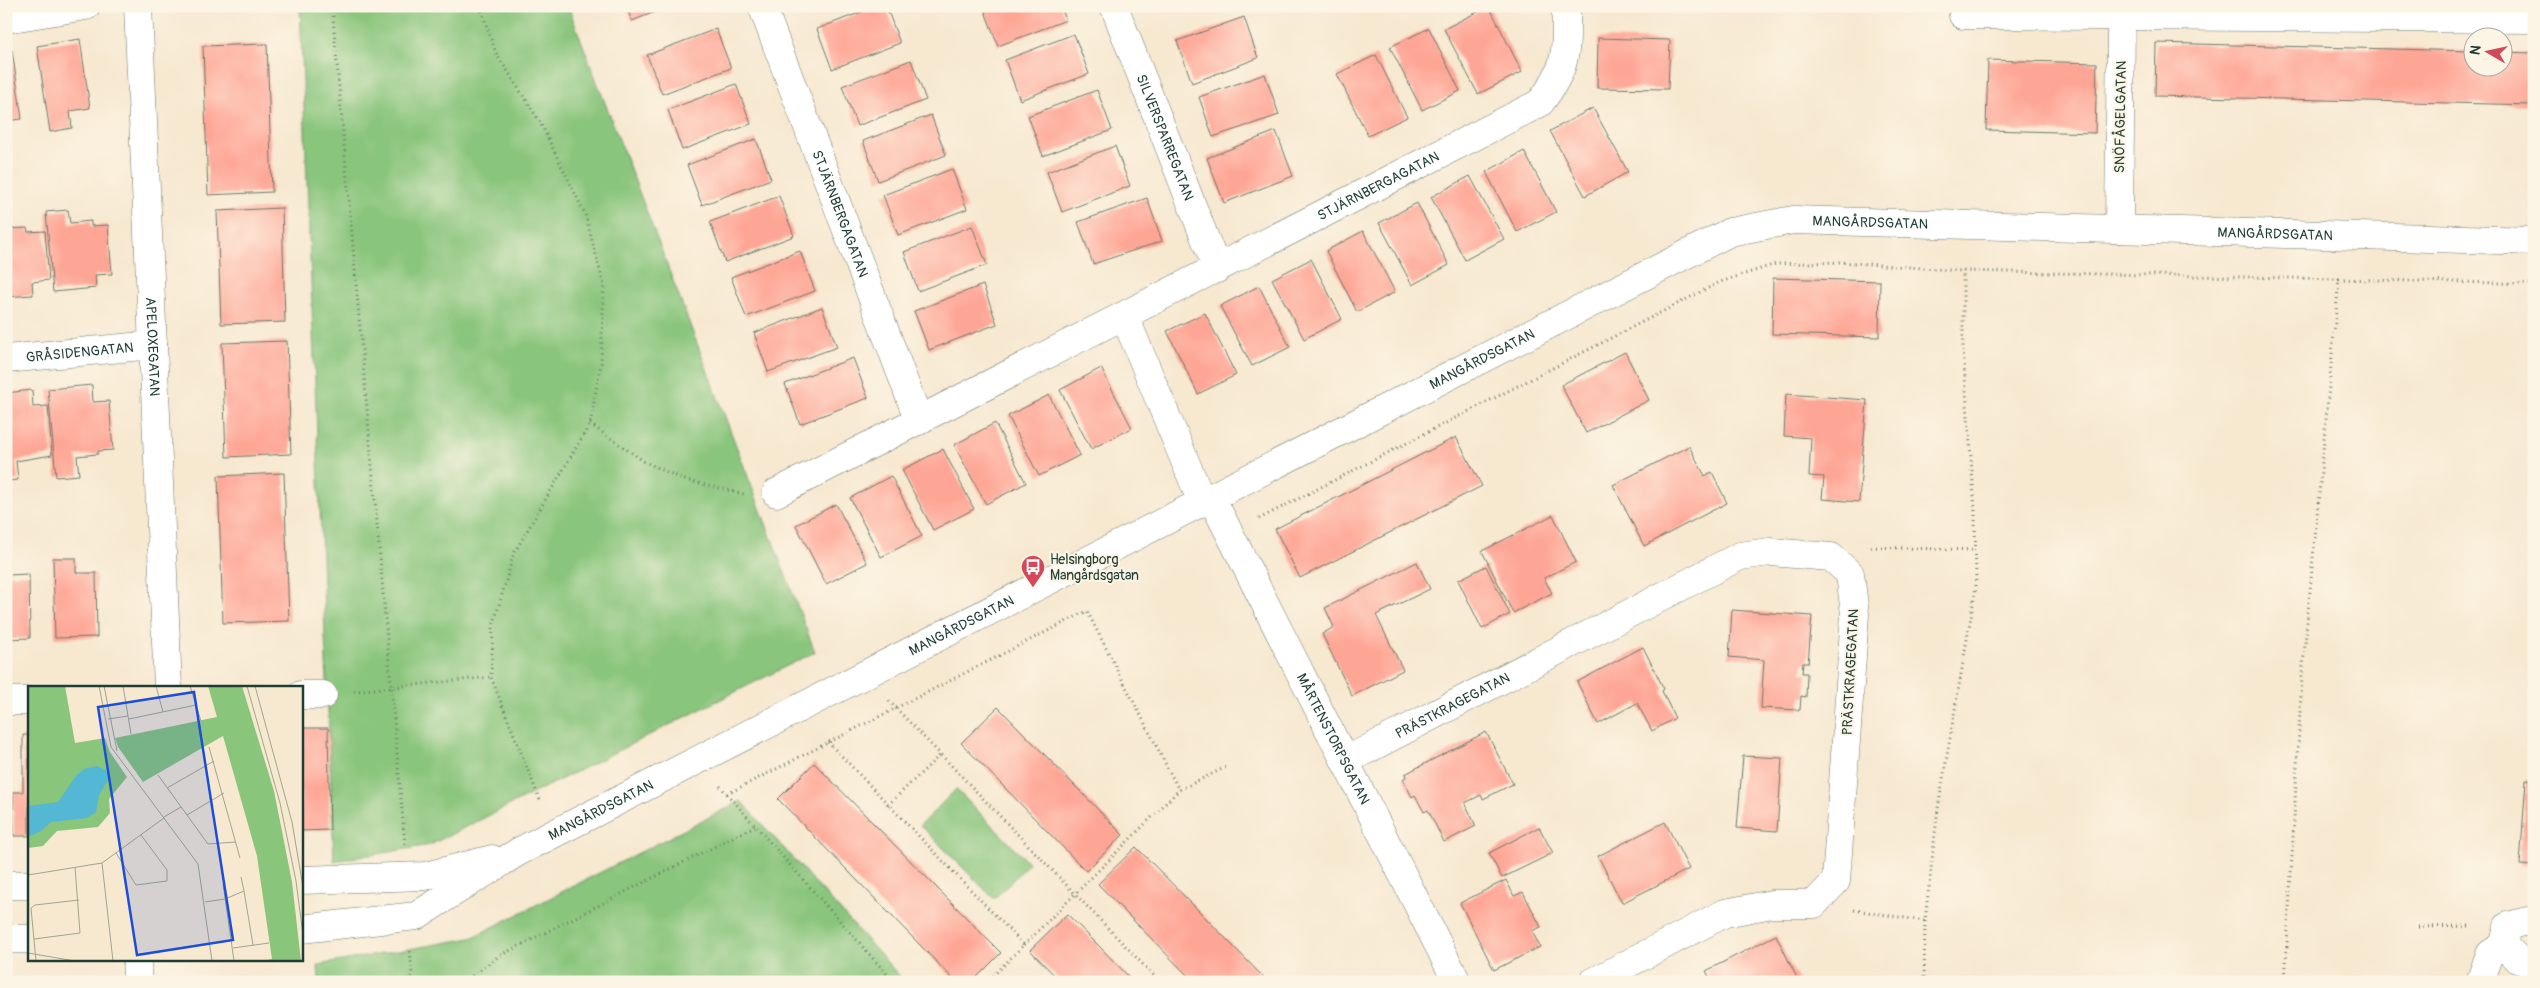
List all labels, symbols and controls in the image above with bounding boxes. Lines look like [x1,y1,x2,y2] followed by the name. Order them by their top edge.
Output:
[2462,28,2512,78] north arrow
[2467,44,2485,56] text: N
[2109,61,2130,173] street label: SNÖFÅGELGATAN
[1133,72,1197,203] street label: SILVERSPARREGATAN
[808,148,872,280] street label: STJÄRNBERGAGATAN
[1315,148,1442,224] street label: STJÄRNBERGAGATAN
[1812,212,1928,233] street label: MANGÅRDSGATAN
[2217,223,2333,244] street label: MANGÅRDSGATAN
[142,297,163,397] street label: APELOXEGATAN
[1427,325,1538,393] street label: MANGÅRDSGATAN
[25,339,134,366] street label: GRÅSIDENGATAN
[1050,551,1139,584] place label: Helsingborg Mangårdsgatan
[1020,554,1046,588] bus stop icon: Helsingborg Mangårdsgatan
[906,592,1017,660] street label: MANGÅRDSGATAN
[1839,608,1862,736] street label: PRÄSTKRAGEGATAN
[1393,669,1513,742] street label: PRÄSTKRAGEGATAN
[1293,671,1373,807] street label: MÅRTENSTORPSGATAN
[28,686,302,960] inset map
[546,776,656,844] street label: MANGÅRDSGATAN

